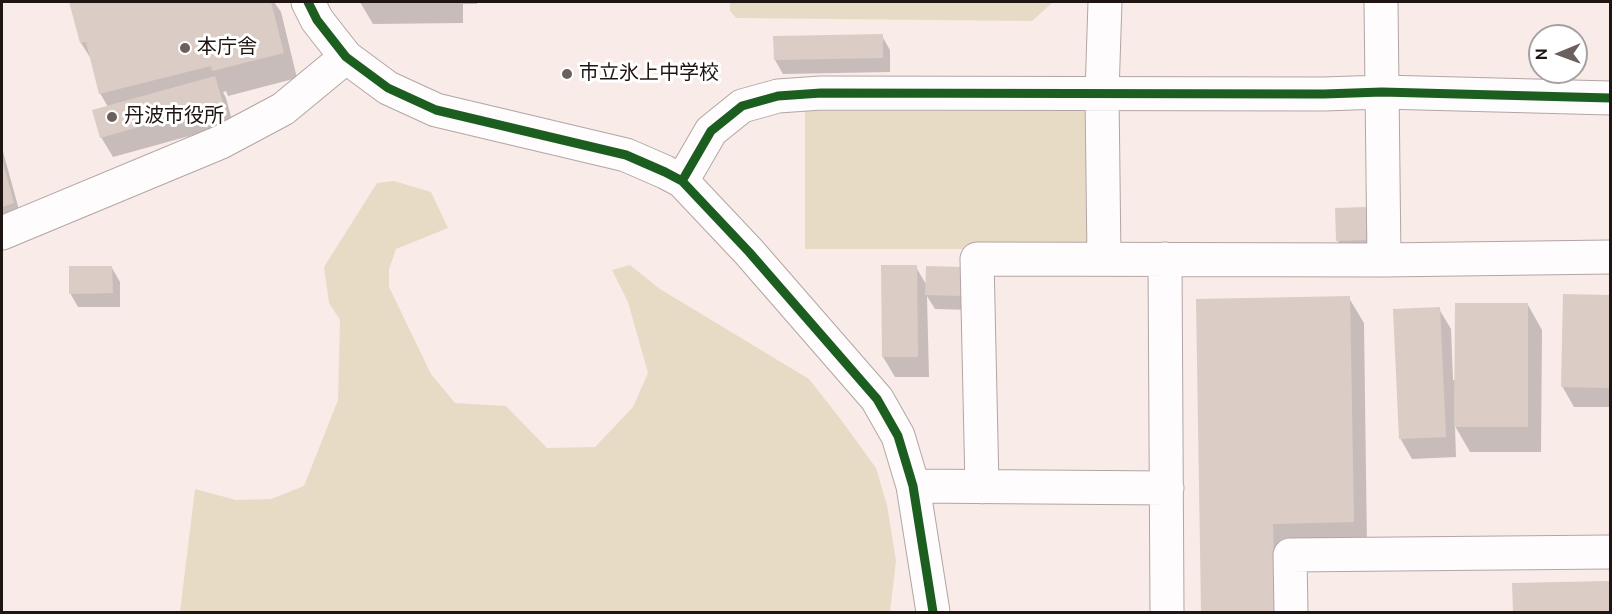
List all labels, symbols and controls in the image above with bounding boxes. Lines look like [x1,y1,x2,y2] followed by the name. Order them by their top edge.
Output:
[1528,24,1588,84] north arrow
[197,36,257,60] place label: 本庁舎
[178,41,192,55] marker: 本庁舎
[1531,48,1552,60] text: N
[579,62,719,86] place label: 市立氷上中学校
[560,67,574,81] marker: 市立氷上中学校
[124,105,224,129] place label: 丹波市役所
[105,110,119,124] marker: 丹波市役所

